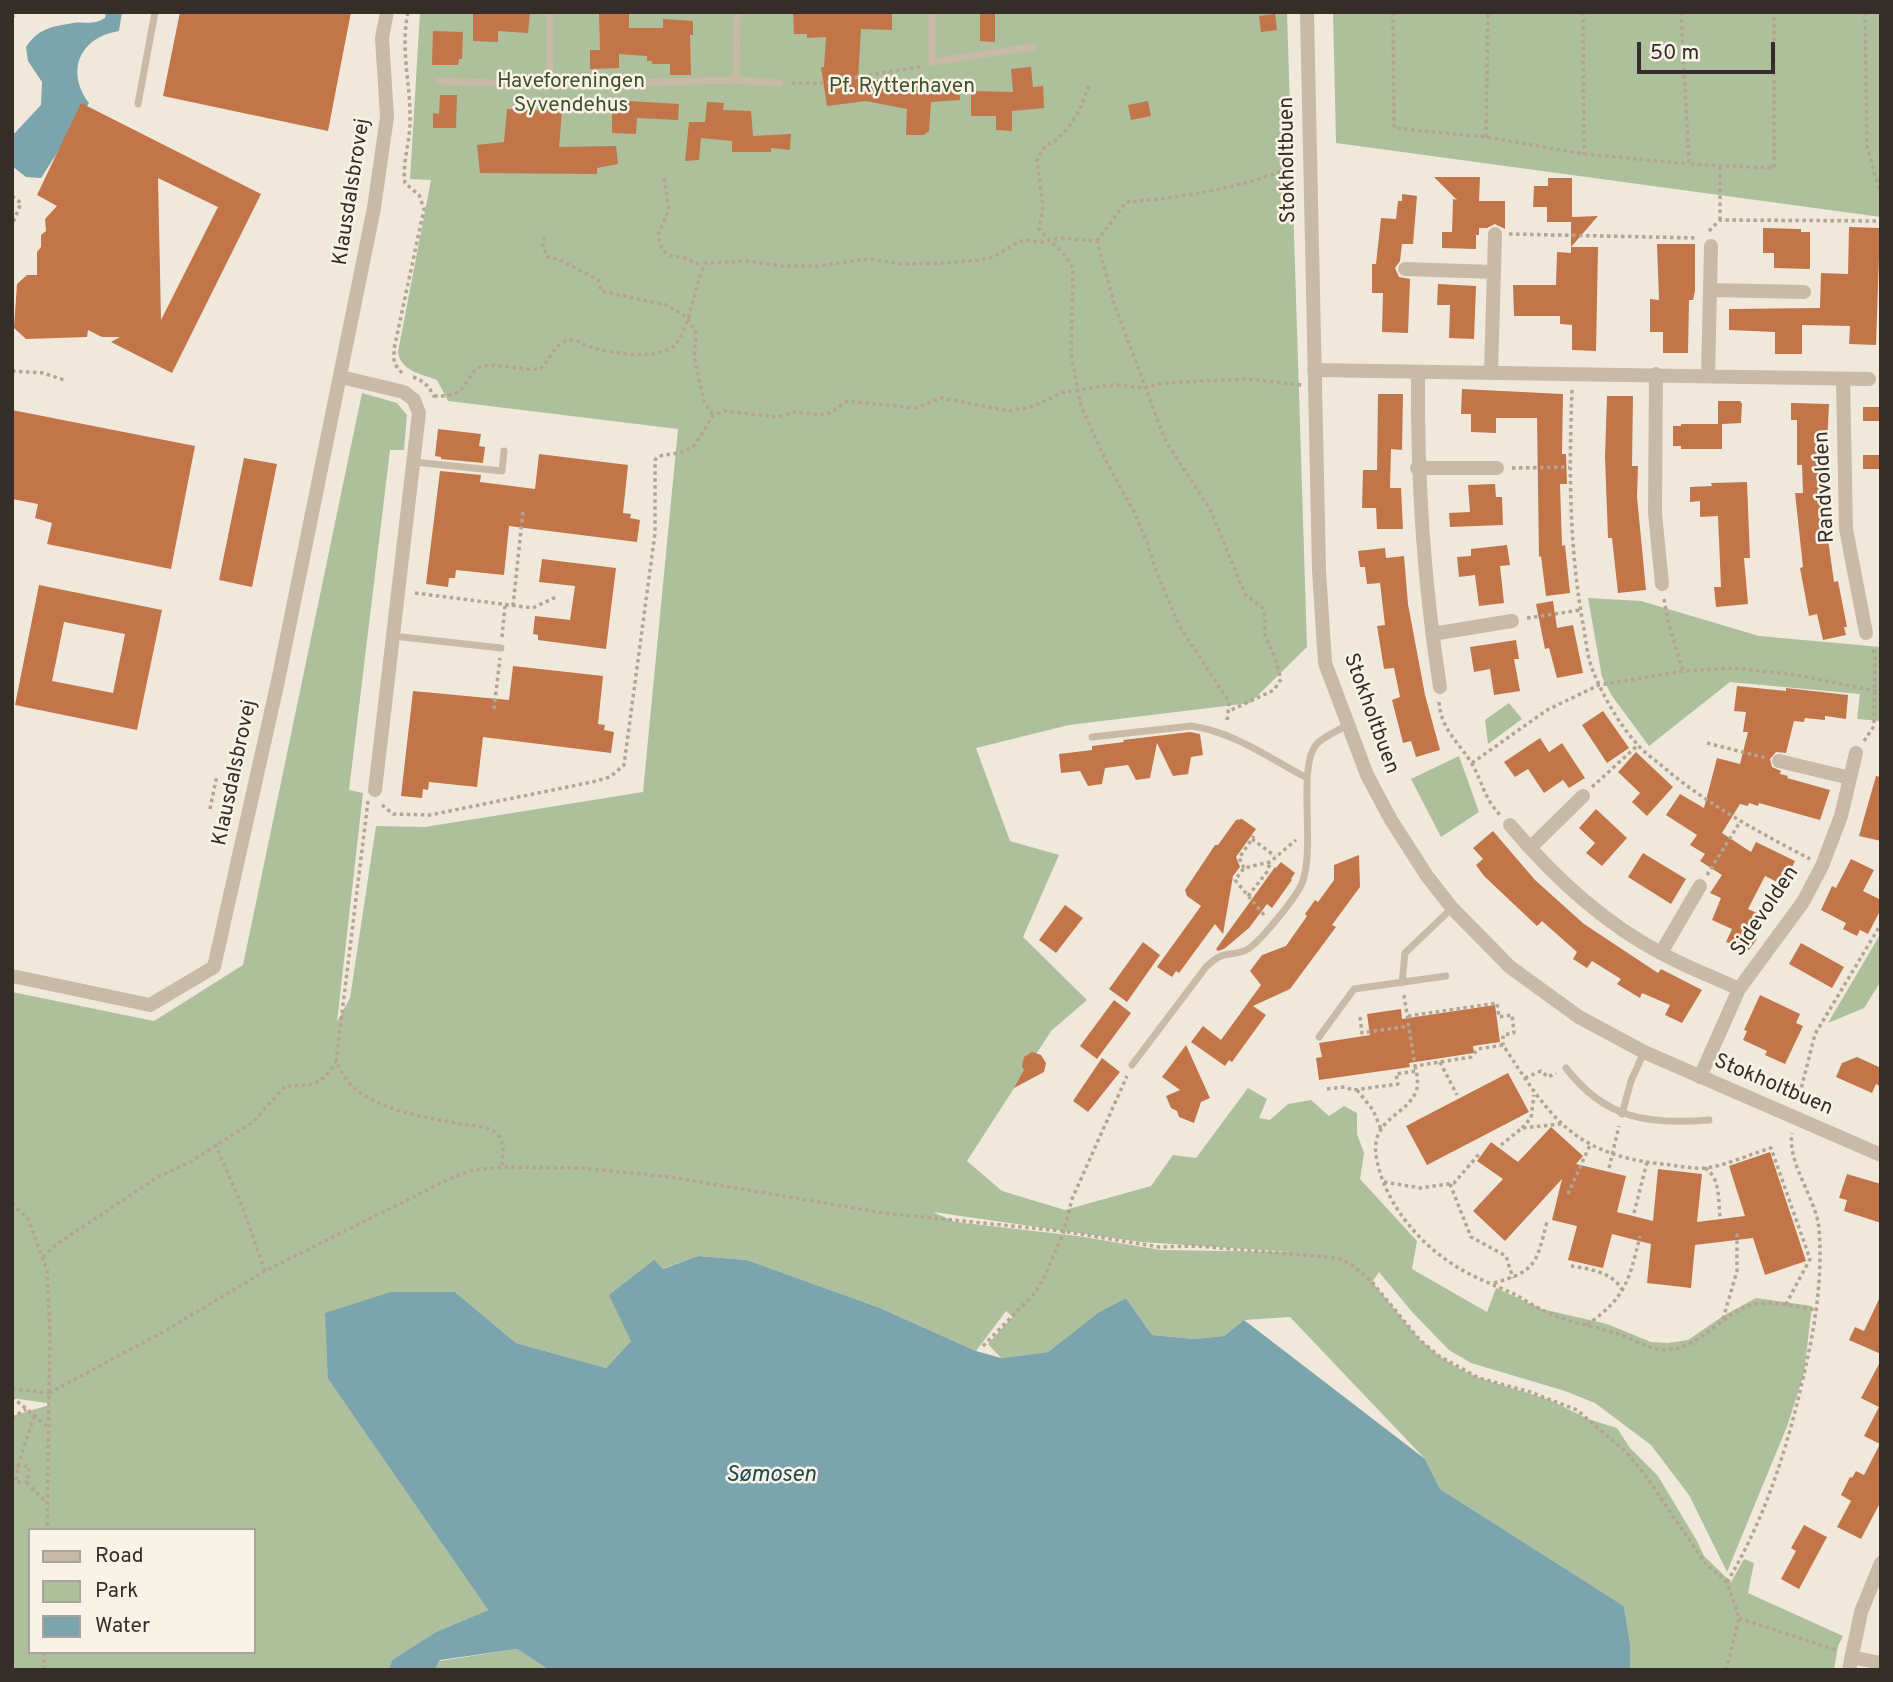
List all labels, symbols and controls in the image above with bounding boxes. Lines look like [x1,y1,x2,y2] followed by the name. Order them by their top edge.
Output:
[1641,28,1779,72] scale bar
[1650,40,1699,67] text: 50 m
[497,70,645,120] park label: Haveforeningen Syvendehus
[829,75,975,101] park label: Pf. Rytterhaven
[1275,96,1303,224] street label: Stokholtbuen
[329,117,377,267] street label: Klausdalsbrovej
[1810,430,1842,544] street label: Randvolden
[1336,650,1404,778] street label: Stokholtbuen
[208,698,264,848] street label: Klausdalsbrovej
[1727,862,1805,962] street label: Sidevolden
[1710,1050,1836,1122] street label: Stokholtbuen
[726,1462,816,1490] water label: Sømosen
[28,1528,256,1654] legend
[95,1543,144,1570] text: Road
[95,1578,138,1605] text: Park
[95,1613,150,1640] text: Water

